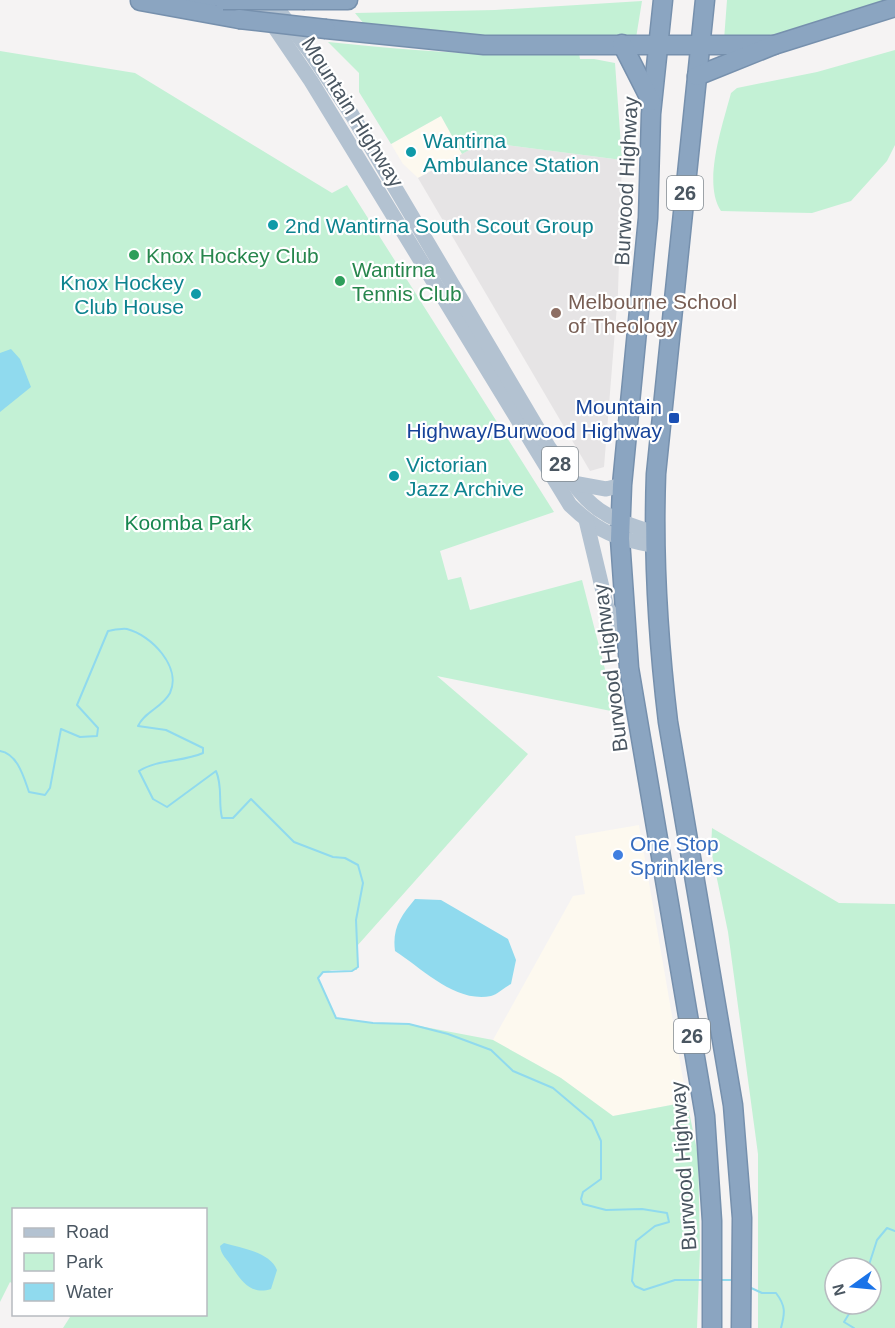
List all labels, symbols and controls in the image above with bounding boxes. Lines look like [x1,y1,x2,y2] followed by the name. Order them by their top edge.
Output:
[297,33,409,192] street label: Mountain Highway
[610,95,642,266] street label: Burwood Highway
[423,129,599,176] place label: Wantirna Ambulance Station
[404,145,418,159] marker: Wantirna Ambulance Station
[667,176,703,210] road number: 26
[285,214,594,237] place label: 2nd Wantirna South Scout Group
[266,218,280,232] marker: 2nd Wantirna South Scout Group
[146,244,319,267] place label: Knox Hockey Club
[127,248,141,262] marker: Knox Hockey Club
[352,258,462,305] place label: Wantirna Tennis Club
[60,271,184,318] place label: Knox Hockey Club House
[333,274,347,288] marker: Wantirna Tennis Club
[189,287,203,301] marker: Knox Hockey Club House
[568,290,737,337] place label: Melbourne School of Theology
[549,306,563,320] marker: Melbourne School of Theology
[406,395,662,442] place label: Mountain Highway/Burwood Highway
[667,411,681,425] marker: Mountain Highway/Burwood Highway
[542,447,578,481] road number: 28
[406,453,524,500] place label: Victorian Jazz Archive
[387,469,401,483] marker: Victorian Jazz Archive
[124,511,252,534] park label: Koomba Park
[588,582,632,753] street label: Burwood Highway
[630,832,723,879] place label: One Stop Sprinklers
[611,848,625,862] marker: One Stop Sprinklers
[674,1019,710,1053] road number: 26
[666,1080,700,1251] street label: Burwood Highway
[12,1208,207,1316] legend
[66,1222,109,1242] text: Road
[66,1252,104,1272] text: Park
[823,1256,883,1316] north arrow
[66,1282,113,1302] text: Water
[829,1282,849,1298] text: N

